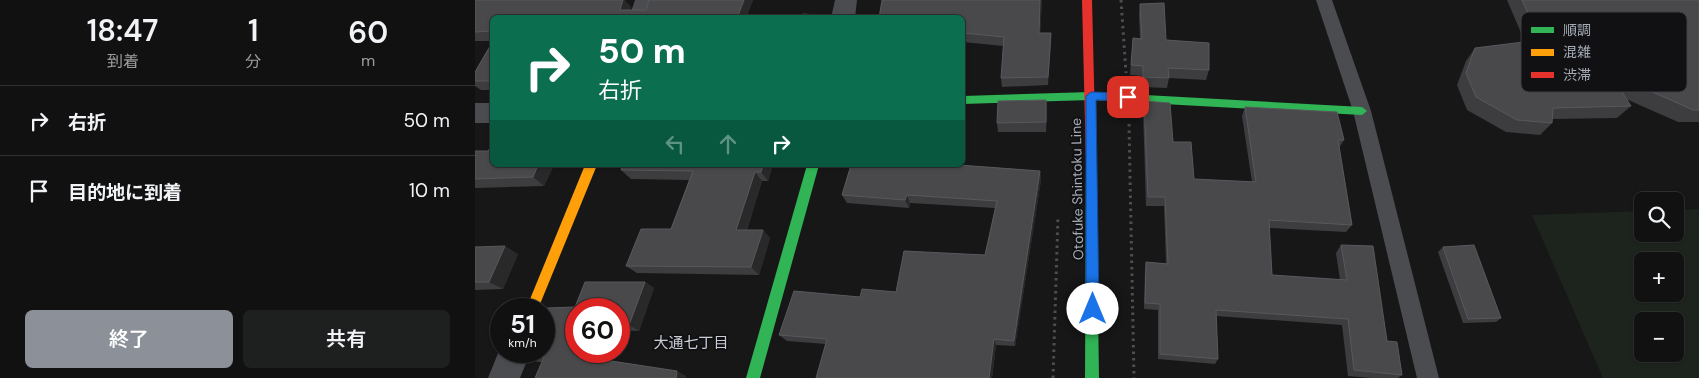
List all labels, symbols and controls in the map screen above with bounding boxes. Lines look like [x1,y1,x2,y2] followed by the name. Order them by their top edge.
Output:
[87,11,158,50] text: 18:47
[248,11,259,50] text: 1
[1521,12,1687,92] legend
[348,13,388,52] text: 60
[1563,21,1591,39] text: 順調
[598,28,686,74] text: 50 m
[515,35,580,100] icon: right
[1563,43,1591,61] text: 混雑
[361,50,375,71] text: m
[107,51,139,72] text: 到着
[245,51,261,72] text: 分
[1563,66,1591,84] text: 渋滞
[598,76,642,105] text: 右折
[1107,76,1149,118] pin
[1114,83,1142,111] icon: arrive
[25,107,53,135] icon: right
[403,108,450,133] text: 50 m
[68,110,106,135] text: 右折
[1067,118,1087,260] street label: Otofuke Shintoku Line
[661,130,689,158] icon: left
[714,130,742,158] icon: ahead
[767,130,795,158] icon: right
[25,177,53,205] icon: arrive
[409,178,450,203] text: 10 m
[68,180,182,205] text: 目的地に到着
[1634,192,1684,362] map controls
[1634,192,1684,242] button: search
[1634,252,1684,302] button: +
[1066,282,1118,334] position arrow
[565,298,630,363] speed limit sign: 60
[510,308,535,341] text: 51
[25,310,233,368] button: 終了
[243,310,450,368] button: 共有
[1634,312,1684,362] button: −
[653,333,729,353] district label: 大通七丁目
[508,335,537,351] text: km/h

